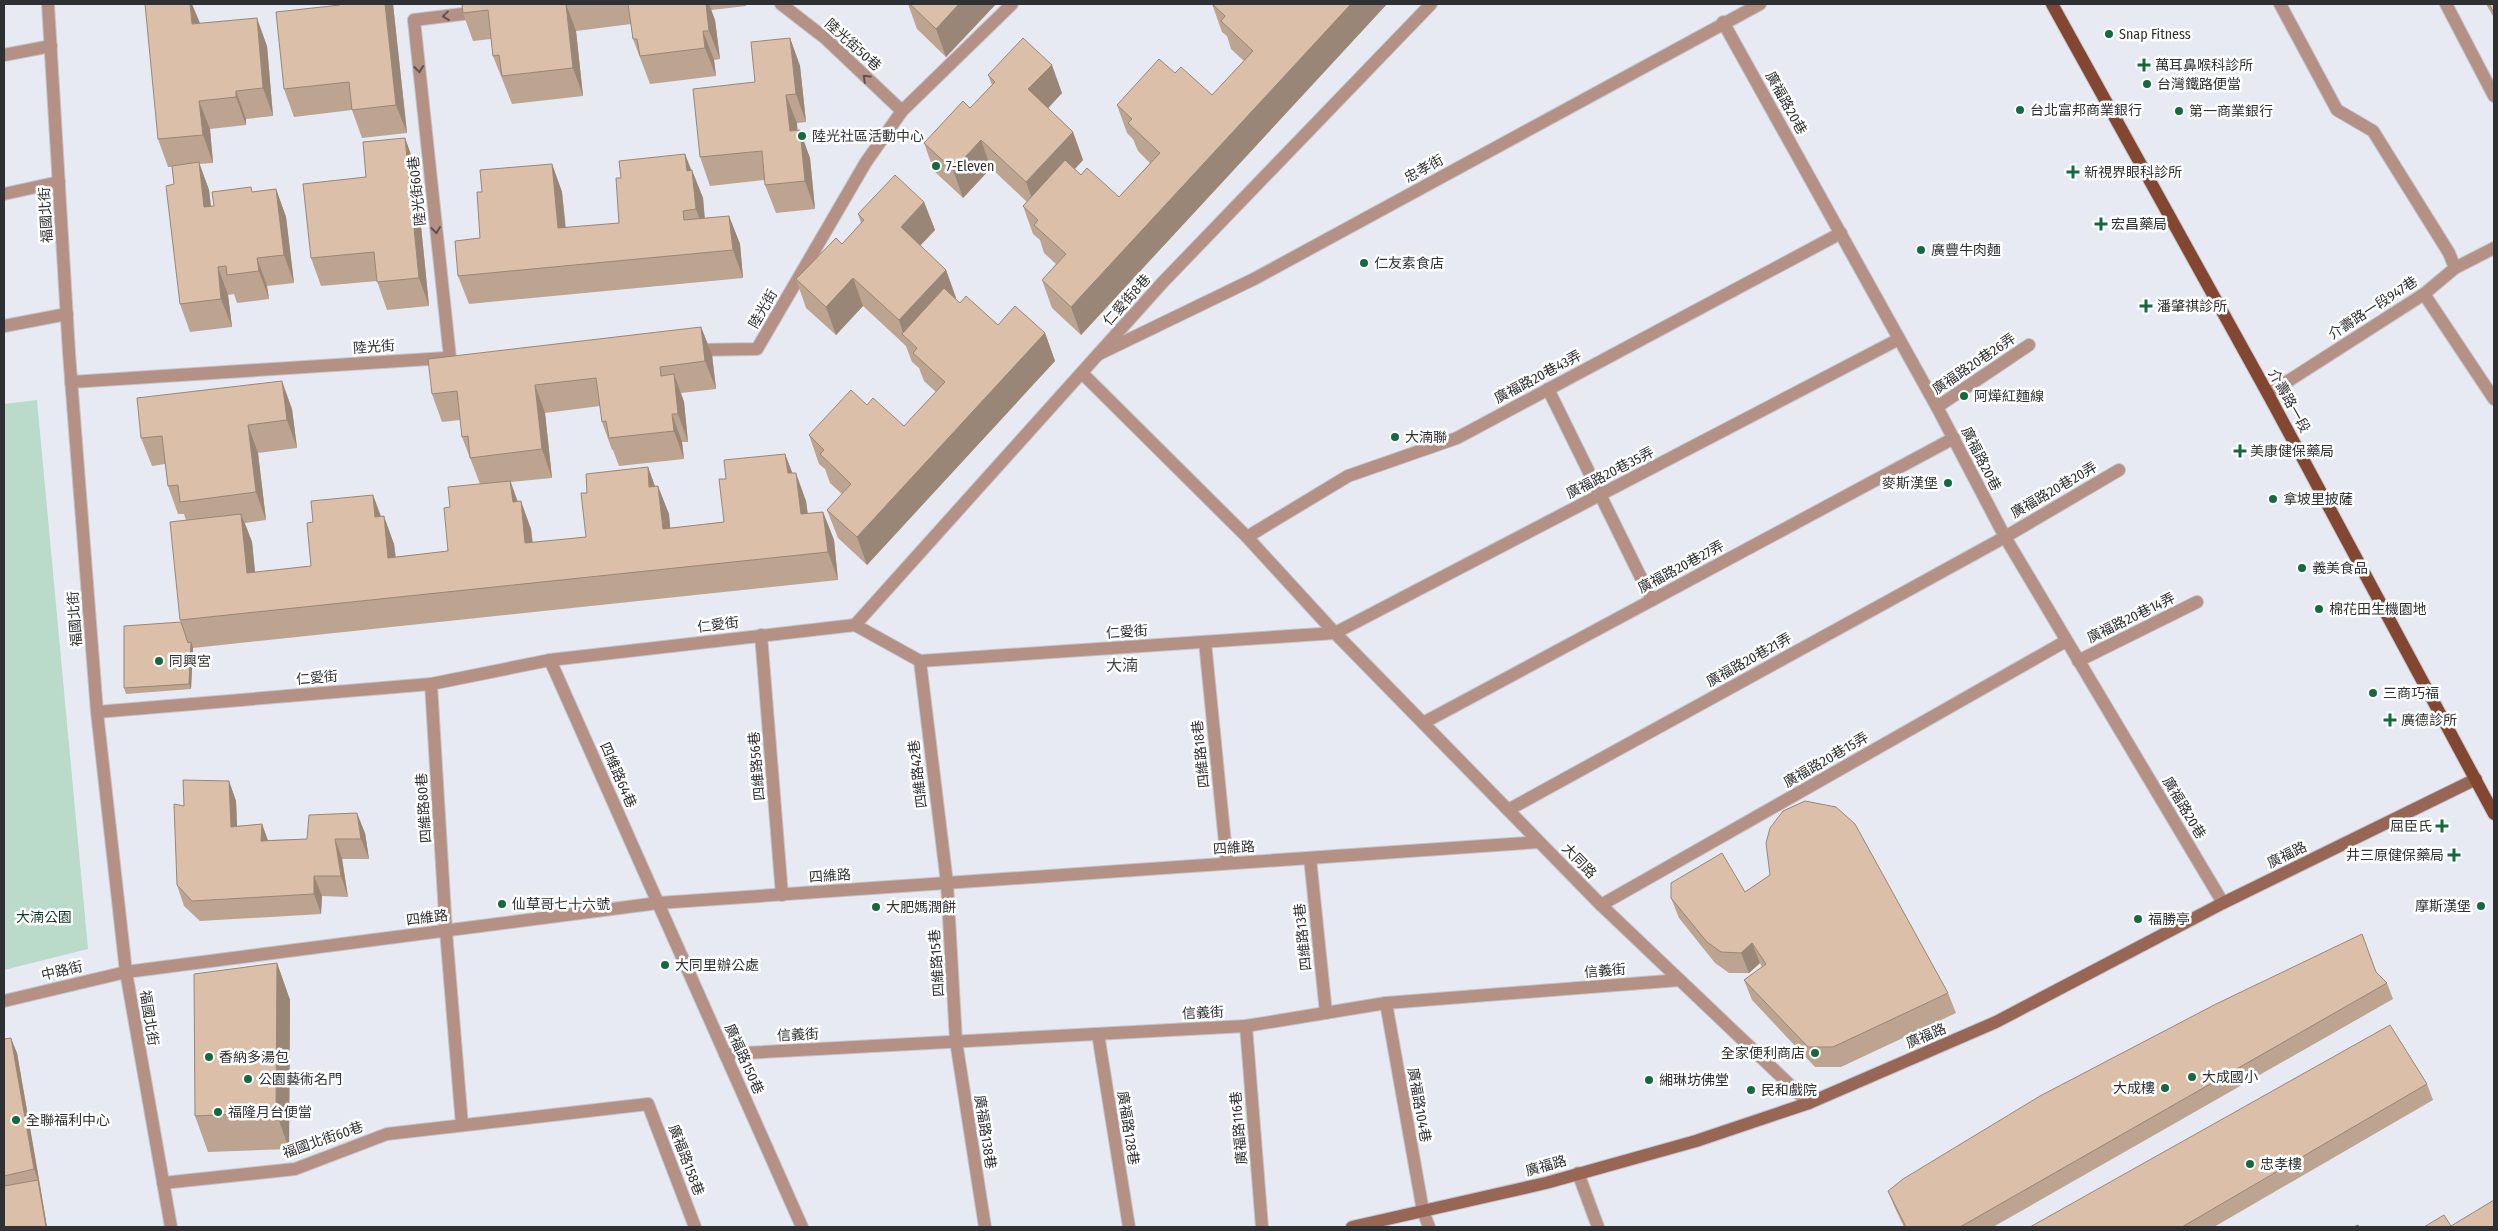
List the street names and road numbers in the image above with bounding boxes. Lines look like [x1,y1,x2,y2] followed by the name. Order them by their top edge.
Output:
[821,15,885,75] street label: 陸光街50巷
[1762,68,1810,138] street label: 廣福路20巷
[1402,151,1446,187] street label: 忠孝街
[405,155,429,227] street label: 陸光街60巷
[36,187,56,243] street label: 福國北街
[1100,271,1154,329] street label: 仁愛街8巷
[2325,273,2421,343] street label: 介壽路一段947巷
[745,287,781,331] street label: 陸光街
[1929,330,2019,398] street label: 廣福路20巷26弄
[352,337,396,357] street label: 陸光街
[1491,347,1585,407] street label: 廣福路20巷43弄
[2265,366,2313,436] street label: 介壽路一段
[1958,424,2004,494] street label: 廣福路20巷
[1563,444,1657,502] street label: 廣福路20巷35弄
[2008,458,2100,522] street label: 廣福路20巷20弄
[1635,537,1727,597] street label: 廣福路20巷27弄
[2084,589,2178,647] street label: 廣福路20巷14弄
[65,590,85,648] street label: 福國北街
[696,614,740,636] street label: 仁愛街
[1105,622,1149,642] street label: 仁愛街
[1703,630,1795,690] street label: 廣福路20巷21弄
[295,668,339,688] street label: 仁愛街
[1189,719,1213,789] street label: 四維路18巷
[1780,729,1872,791] street label: 廣福路20巷15弄
[746,731,768,801] street label: 四維路56巷
[905,739,931,809] street label: 四維路42巷
[596,740,640,810] street label: 四維路64巷
[413,772,435,844] street label: 四維路80巷
[2159,774,2209,842] street label: 廣福路20巷
[1212,838,1256,858] street label: 四維路
[2264,838,2310,872] street label: 廣福路
[1558,840,1600,882] street label: 大同路
[808,866,852,886] street label: 四維路
[1291,902,1315,972] street label: 四維路13巷
[405,907,449,929] street label: 四維路
[926,929,948,997] street label: 四維路15巷
[40,958,84,984] street label: 中路街
[1583,961,1627,981] street label: 信義街
[136,989,162,1047] street label: 福國北街
[1182,1003,1224,1023] street label: 信義街
[1903,1020,1949,1052] street label: 廣福路
[721,1021,767,1097] street label: 廣福路150巷
[777,1025,819,1045] street label: 信義街
[1404,1066,1434,1144] street label: 廣福路104巷
[1114,1090,1142,1166] street label: 廣福路128巷
[1227,1091,1251,1165] street label: 廣福路116巷
[971,1094,999,1170] street label: 廣福路138巷
[280,1118,366,1162] street label: 福國北街60巷
[665,1122,707,1198] street label: 廣福路158巷
[1523,1152,1569,1180] street label: 廣福路

